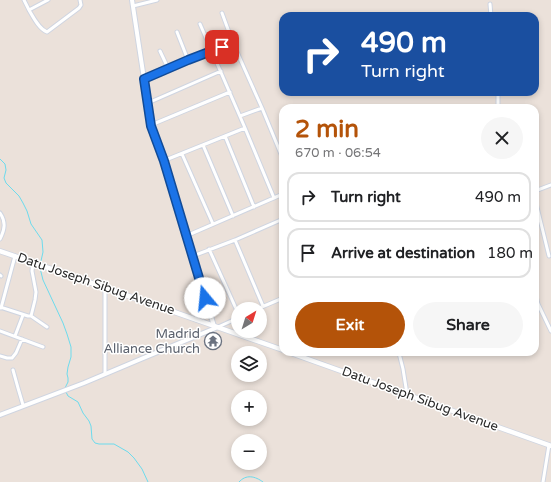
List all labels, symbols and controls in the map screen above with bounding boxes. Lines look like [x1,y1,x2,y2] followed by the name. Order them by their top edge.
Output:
[361,26,447,60] text: 490 m
[295,28,347,80] icon: right
[205,30,239,64] pin
[211,36,233,58] icon: arrive
[361,60,445,82] text: Turn right
[295,115,359,144] text: 2 min
[481,117,523,159] button: close
[295,145,381,161] text: 670 m · 06:54
[297,186,319,208] icon: right
[331,188,401,206] text: Turn right
[475,188,521,206] text: 490 m
[297,242,319,264] icon: arrive
[331,244,475,262] text: Arrive at destination
[487,244,533,262] text: 180 m
[15,250,177,318] street label: Datu Joseph Sibug Avenue
[184,277,226,319] position arrow
[231,302,267,338] north arrow
[231,302,267,470] map controls
[295,302,405,348] button: Exit
[413,302,523,348] button: Share
[103,326,200,357] place label: Madrid Alliance Church
[203,331,223,351] temple icon: Madrid Alliance Church
[231,346,267,382] button: layers
[340,363,500,435] street label: Datu Joseph Sibug Avenue
[231,390,267,426] button: +
[231,434,267,470] button: −

